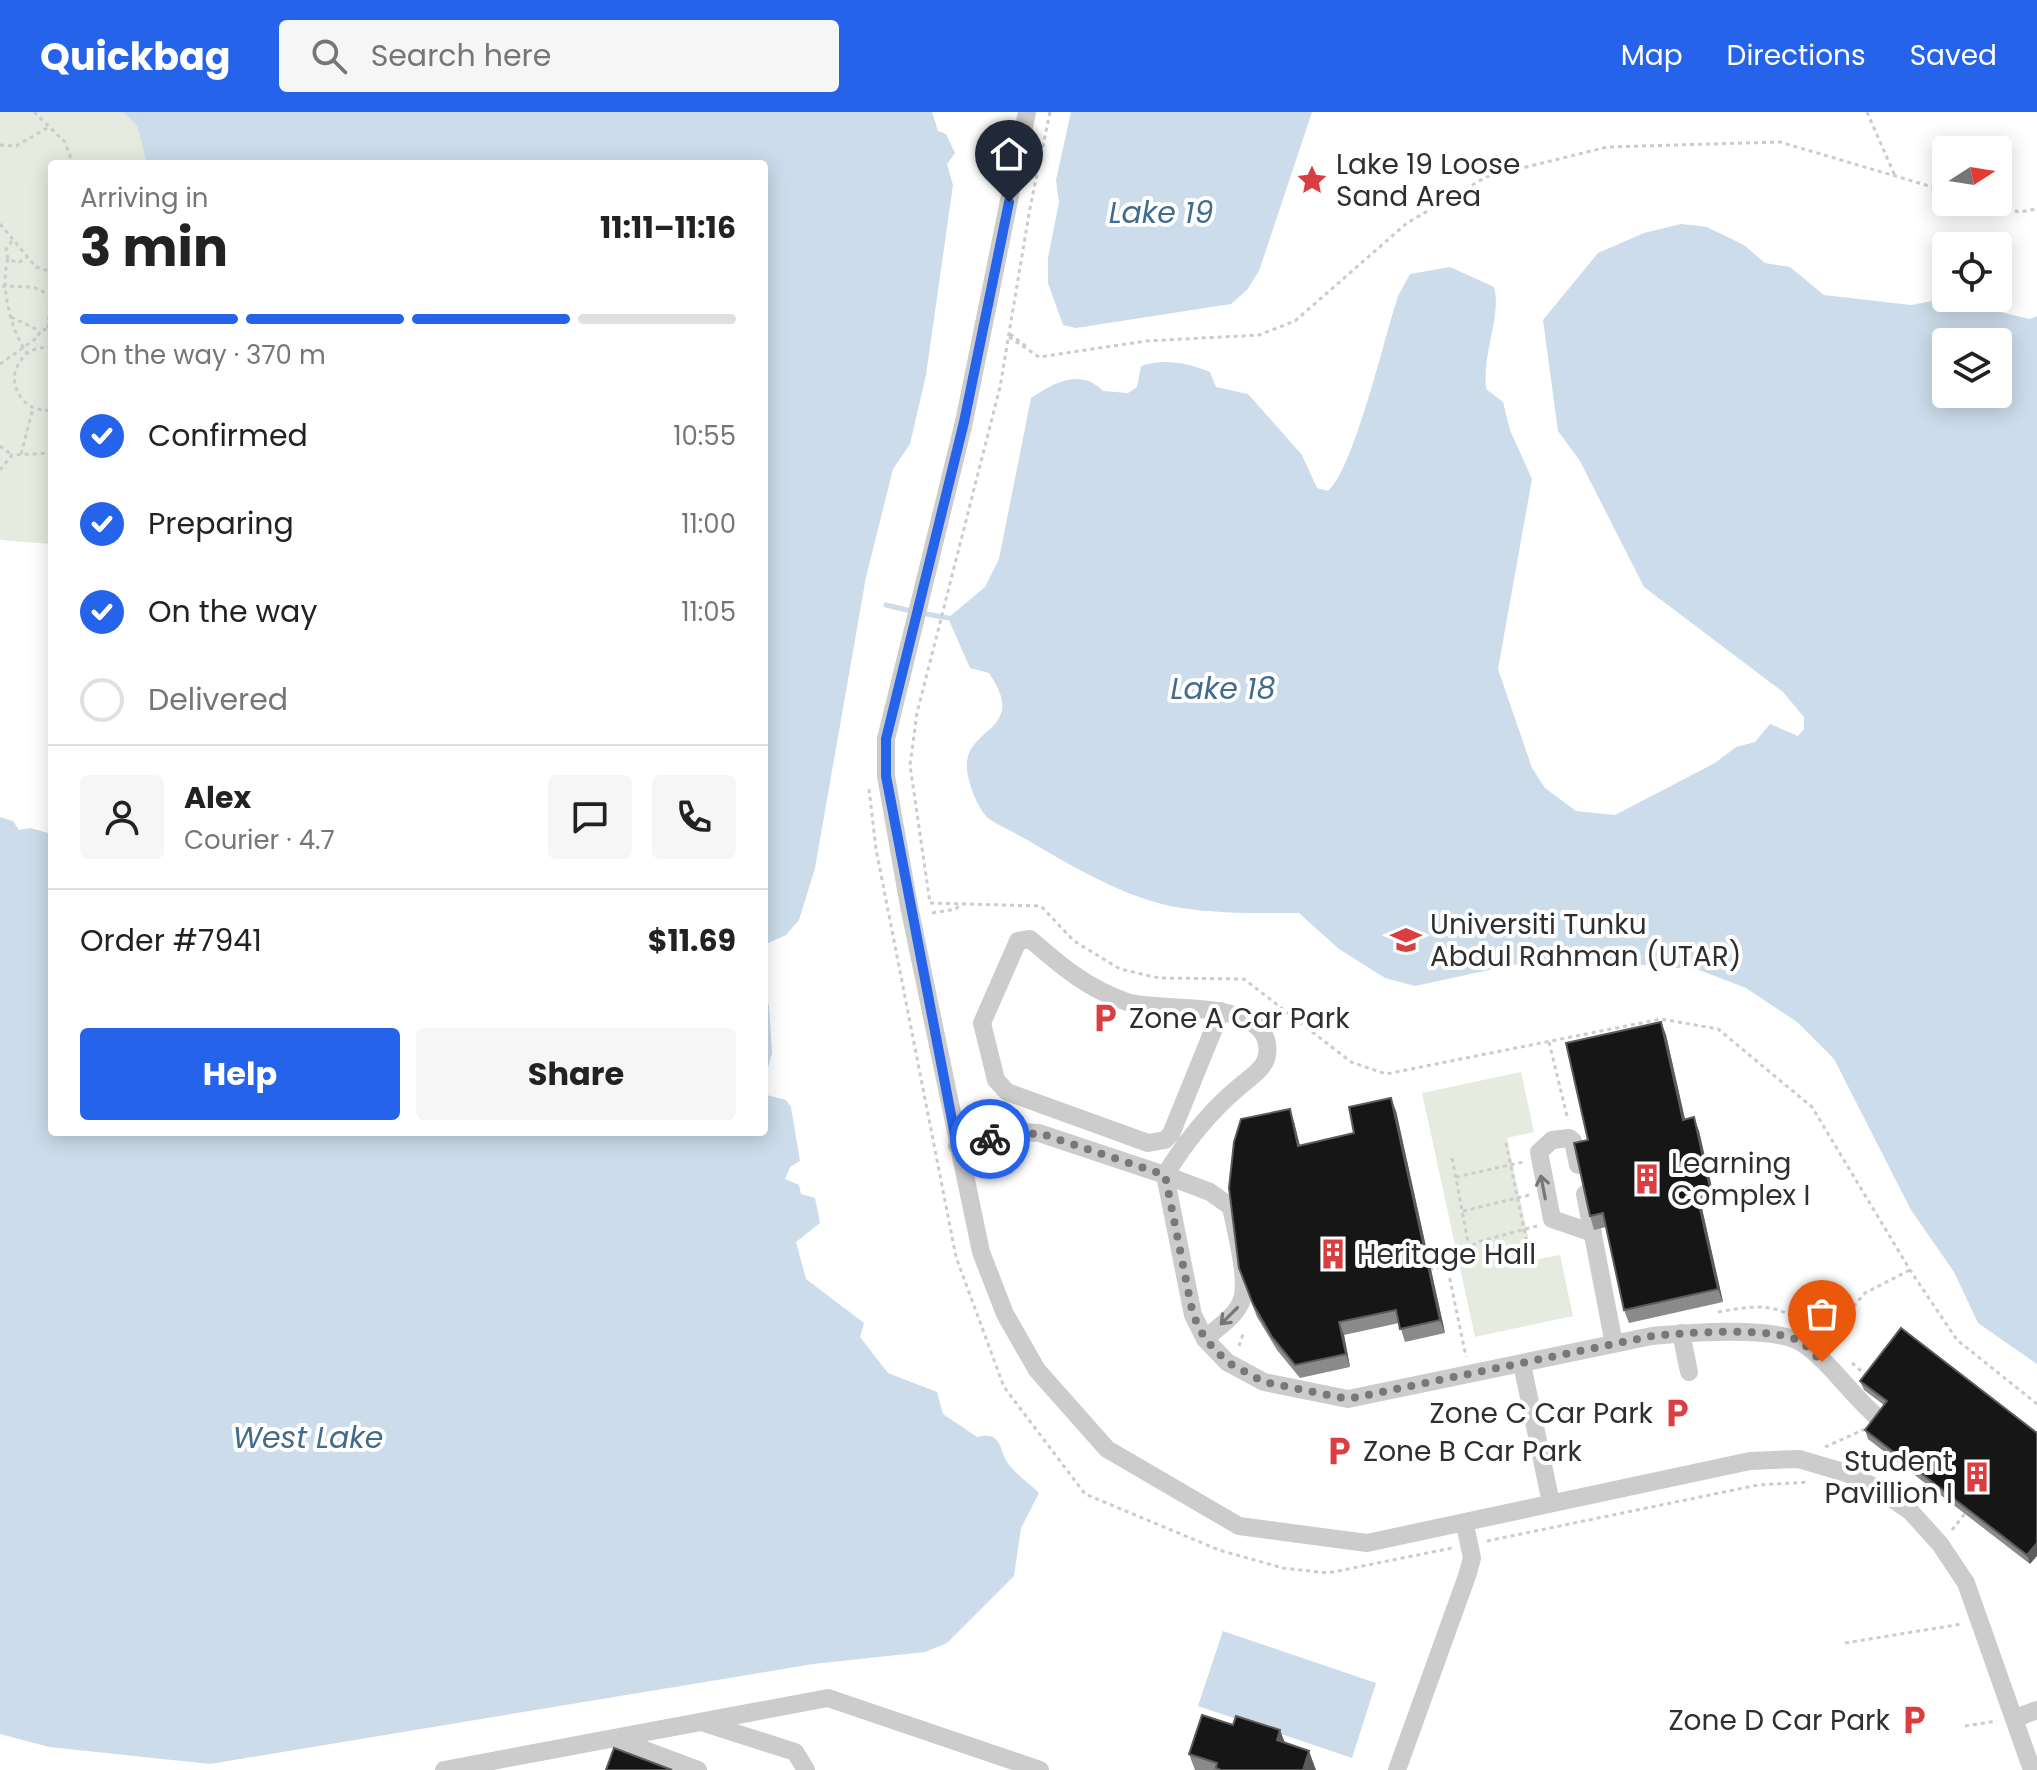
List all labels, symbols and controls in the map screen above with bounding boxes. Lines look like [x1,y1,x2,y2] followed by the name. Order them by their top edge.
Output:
[279,20,839,92] search box
[40,30,231,83] text: Quickbag
[307,34,351,78] icon: search
[371,34,551,77] text: Search here
[1621,36,1683,75] text: Map
[1727,36,1866,75] text: Directions
[1910,36,1997,75] text: Saved
[975,120,1043,202] pin
[987,132,1031,176] icon: home
[1932,136,2012,216] north arrow
[1932,136,2012,408] map controls
[1336,145,1520,216] place label: Lake 19 Loose Sand Area
[1295,163,1329,197] place icon: Lake 19 Loose Sand Area
[80,180,209,216] text: Arriving in
[1109,191,1213,234] water label: Lake 19
[600,206,736,249] text: 11:11–11:16
[80,211,228,284] text: 3 min
[1932,232,2012,312] button: locate
[1932,328,2012,408] button: layers
[80,337,326,373] text: On the way · 370 m
[80,414,124,458] icon: check
[148,414,308,457] text: Confirmed
[673,418,736,454] text: 10:55
[80,502,124,546] icon: check
[148,502,294,545] text: Preparing
[681,506,736,542] text: 11:00
[80,590,124,634] icon: check
[148,590,317,633] text: On the way
[681,594,736,630] text: 11:05
[1171,667,1275,710] water label: Lake 18
[148,678,288,721] text: Delivered
[80,775,164,859] button: person
[548,775,632,859] button: chat
[652,775,736,859] button: phone
[184,776,251,819] text: Alex
[184,822,335,858] text: Courier · 4.7
[1430,905,1741,976] place label: Universiti Tunku Abdul Rahman (UTAR)
[80,919,262,962] text: Order #7941
[648,919,736,962] text: $11.69
[1389,923,1423,957] school or university icon: Universiti Tunku Abdul Rahman (UTAR)
[1129,999,1350,1038] place label: Zone A Car Park
[1088,1001,1122,1035] parking icon: Zone A Car Park
[80,1028,400,1120] button: Help
[416,1028,736,1120] button: Share
[950,1099,1030,1179] courier
[968,1117,1012,1161] icon: bike
[1671,1144,1810,1215] place label: Learning Complex I
[1630,1162,1664,1196] building icon: Learning Complex I
[1535,1174,1550,1200] one-way arrow
[1357,1235,1536,1274] place label: Heritage Hall
[1316,1237,1350,1271] building icon: Heritage Hall
[1788,1280,1856,1362] pin
[1800,1292,1844,1336] icon: bag
[1220,1306,1239,1325] one-way arrow
[1430,1394,1654,1433] place label: Zone C Car Park
[1660,1396,1694,1430] parking icon: Zone C Car Park
[233,1416,383,1459] water label: West Lake
[1363,1432,1583,1471] place label: Zone B Car Park
[1322,1434,1356,1468] parking icon: Zone B Car Park
[1824,1442,1953,1513] place label: Student Pavillion I
[1960,1460,1994,1494] building icon: Student Pavillion I
[1668,1701,1891,1740] place label: Zone D Car Park
[1897,1703,1931,1737] parking icon: Zone D Car Park

